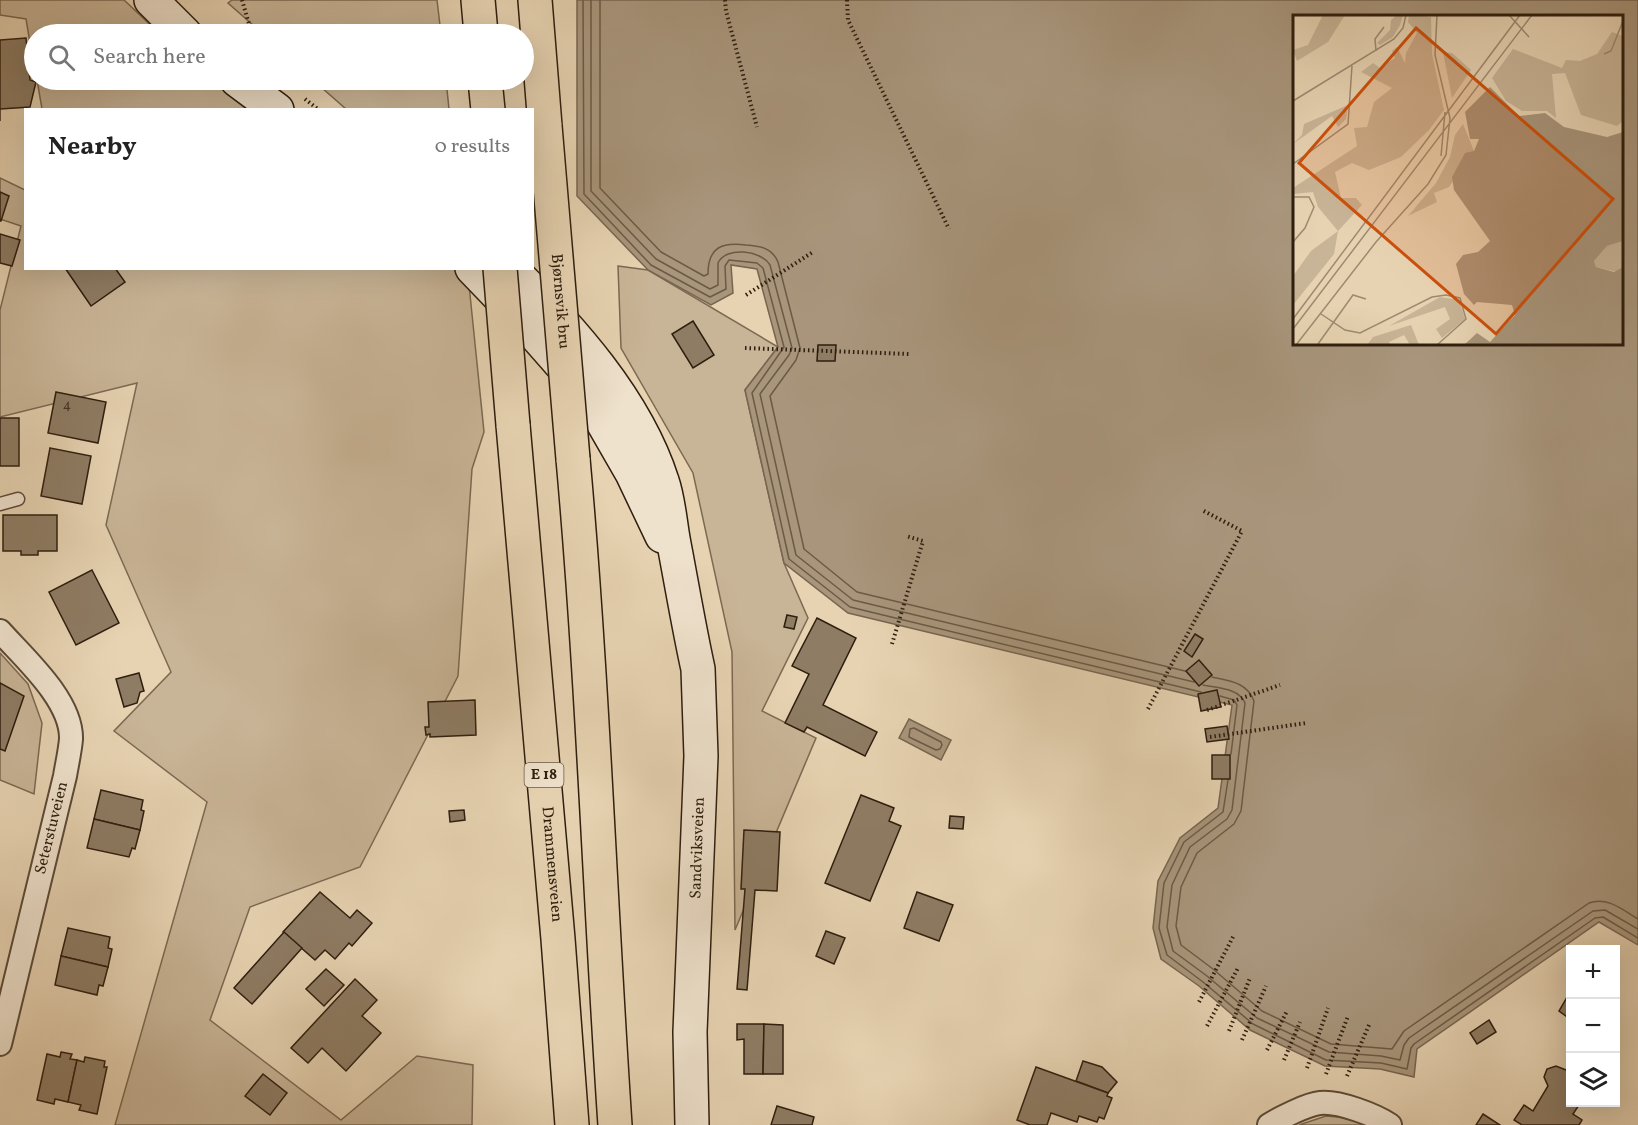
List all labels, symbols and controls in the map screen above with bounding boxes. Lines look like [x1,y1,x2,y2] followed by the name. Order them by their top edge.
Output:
[1293,15,1623,345] inset map
[24,24,534,90] search box
[45,41,78,74] icon: search
[93,42,206,73] text: Search here
[48,129,137,165] text: Nearby
[435,133,510,161] text: 0 results
[545,253,575,350] street label: Bjørnsvik bru
[63,396,71,415] house number: 4
[524,763,564,787] road number: E 18
[30,779,74,877] street label: Seterstuveien
[685,797,711,899] street label: Sandviksveien
[535,805,567,923] street label: Drammensveien
[1566,945,1620,1107] map controls
[1566,945,1620,999] button: +
[1566,999,1620,1053] button: −
[1566,1053,1620,1107] button: layers

